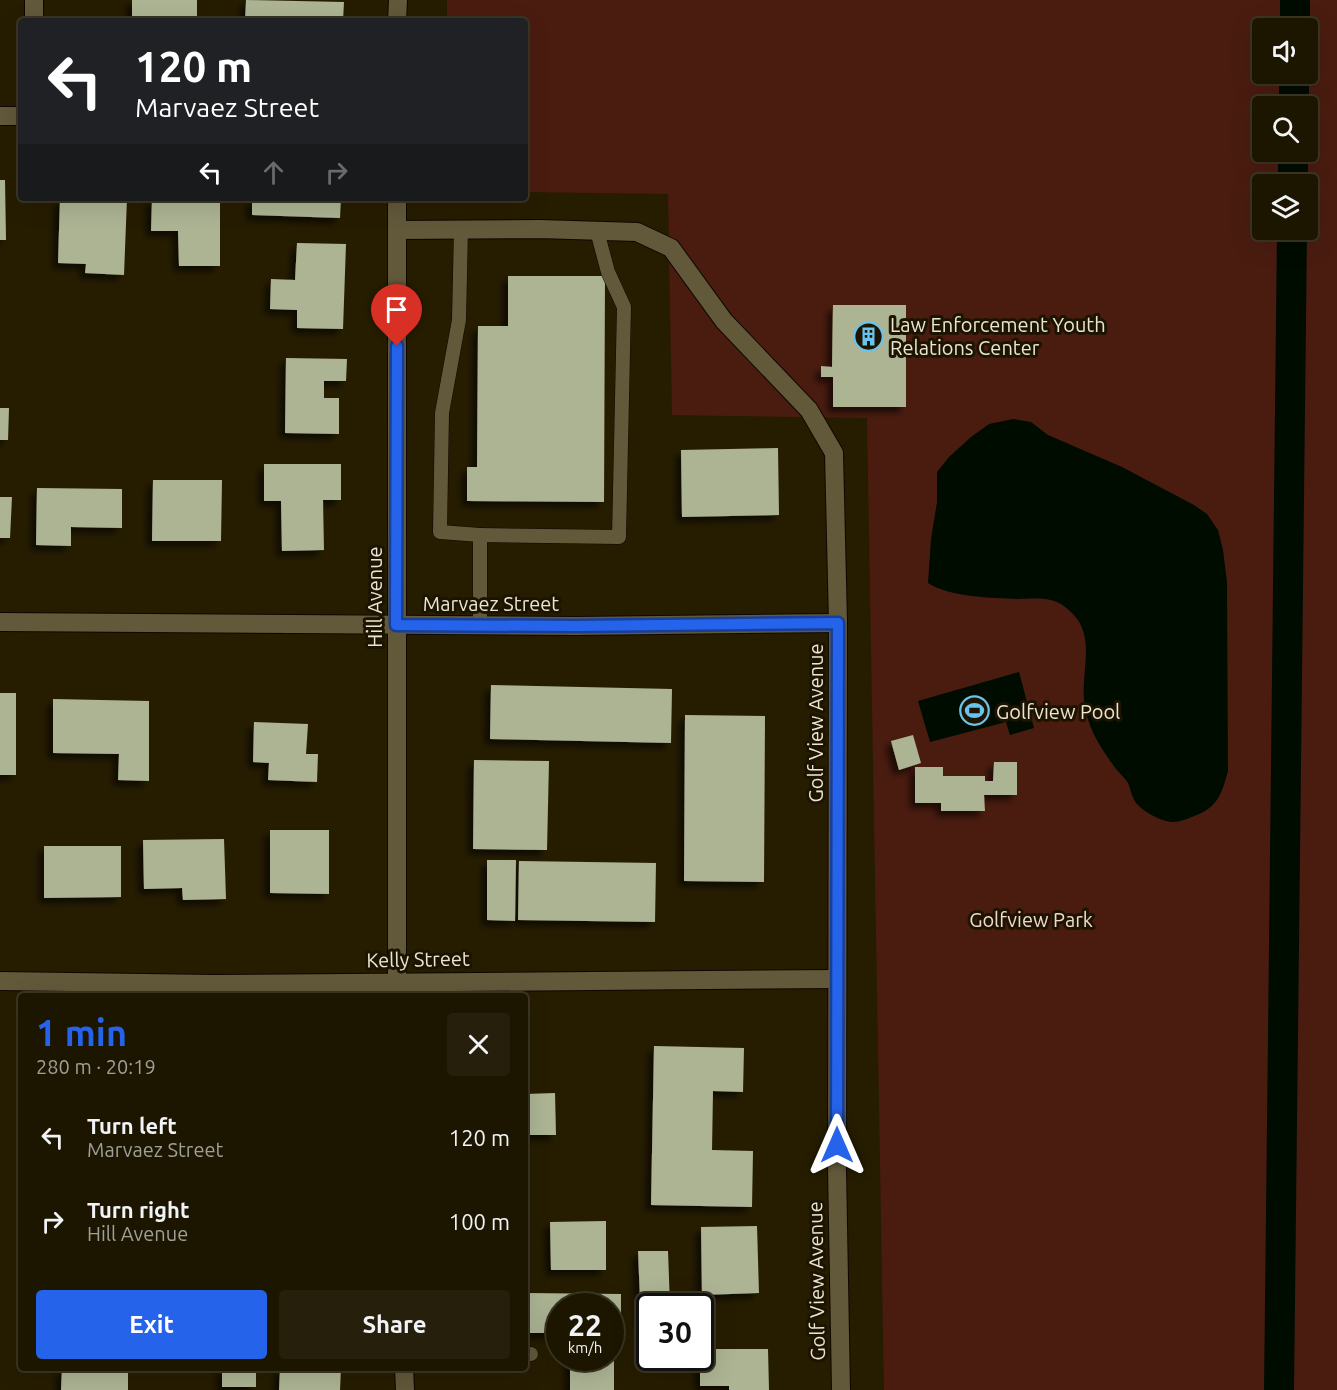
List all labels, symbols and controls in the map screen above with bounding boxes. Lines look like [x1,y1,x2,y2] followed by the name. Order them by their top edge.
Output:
[1252,18,1318,240] map controls
[1252,18,1318,84] button: sound
[36,42,114,120] icon: left
[135,43,252,90] text: 120 m
[135,92,319,122] text: Marvaez Street
[1252,96,1318,162] button: search
[194,156,227,189] icon: left
[257,156,290,189] icon: ahead
[320,156,353,189] icon: right
[1252,174,1318,240] button: layers
[371,284,422,346] pin
[380,293,413,326] icon: arrive
[890,313,1106,359] place label: Law Enforcement Youth Relations Center
[853,320,885,352] building icon: Law Enforcement Youth Relations Center
[363,546,386,648] street label: Hill Avenue
[423,592,559,615] street label: Marvaez Street
[804,643,827,803] street label: Golf View Avenue
[959,695,991,727] sports icon: Golfview Pool
[996,700,1120,723] place label: Golfview Pool
[969,908,1093,931] park label: Golfview Park
[366,947,470,971] street label: Kelly Street
[36,1012,127,1053] text: 1 min
[447,1013,510,1076] button: close
[36,1055,156,1078] text: 280 m · 20:19
[87,1113,177,1138] text: Turn left
[805,1113,869,1177] position arrow
[36,1121,69,1154] icon: left
[449,1125,510,1150] text: 120 m
[87,1138,223,1161] text: Marvaez Street
[87,1197,189,1222] text: Turn right
[803,1201,829,1361] street label: Golf View Avenue
[36,1205,69,1238] icon: right
[449,1209,510,1234] text: 100 m
[87,1222,188,1245] text: Hill Avenue
[36,1290,267,1359] button: Exit
[279,1290,510,1359] button: Share
[636,1293,714,1371] speed limit sign: 30
[568,1308,602,1342] text: 22
[568,1339,602,1356] text: km/h

